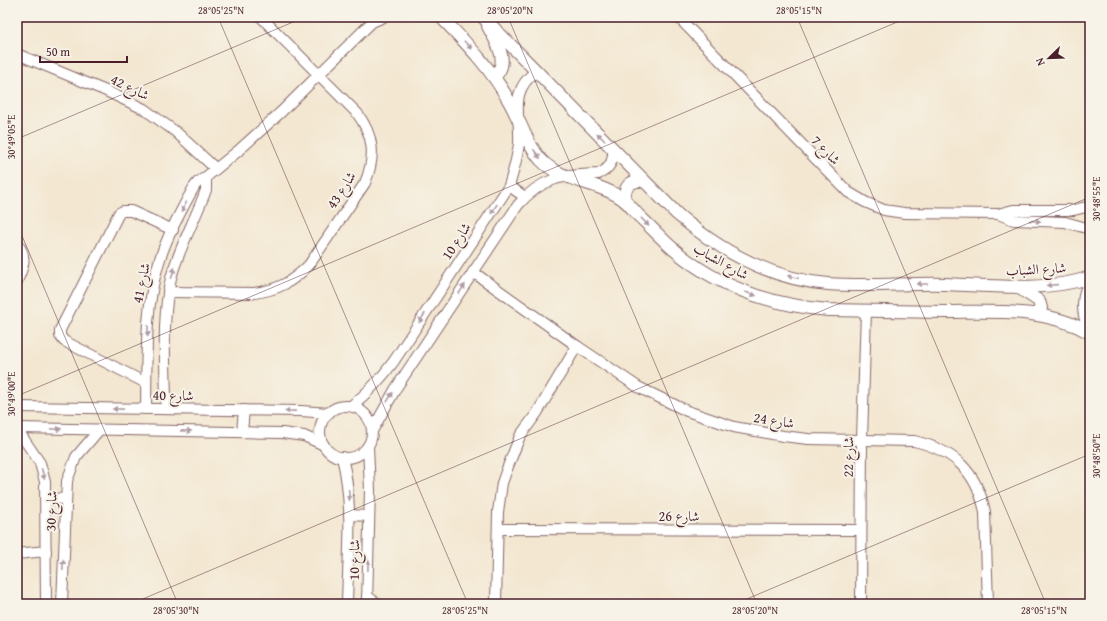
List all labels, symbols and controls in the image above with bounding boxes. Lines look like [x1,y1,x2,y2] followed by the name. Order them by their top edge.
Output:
[198,3,244,18] text: 28°05'25"N
[487,3,533,18] text: 28°05'20"N
[776,3,822,18] text: 28°05'15"N
[40,38,127,64] scale bar
[1029,38,1069,78] north arrow
[463,40,473,50] one-way arrow
[46,43,70,60] text: 50 m
[1031,55,1049,68] text: N
[106,69,153,107] street label: شارع 42
[4,115,19,159] text: 30°49'05"E
[806,131,845,171] street label: شارع 7
[596,132,606,142] one-way arrow
[533,149,541,160] one-way arrow
[321,167,362,214] street label: شارع 43
[1089,177,1104,221] text: 30°48'55"E
[180,202,187,213] one-way arrow
[490,203,497,215] one-way arrow
[640,217,650,227] one-way arrow
[436,218,477,265] street label: شارع 10
[1029,218,1041,225] one-way arrow
[689,238,752,286] street label: شارع الشباب
[1005,257,1067,283] street label: شارع الشباب
[127,261,157,305] street label: شارع 41
[170,267,176,279] one-way arrow
[787,273,799,279] one-way arrow
[915,281,928,287] one-way arrow
[1046,281,1058,288] one-way arrow
[458,284,466,294] one-way arrow
[746,291,758,297] one-way arrow
[419,312,426,324] one-way arrow
[145,325,151,338] one-way arrow
[4,372,19,416] text: 30°49'00"E
[152,385,194,407] street label: شارع 40
[387,391,394,403] one-way arrow
[112,405,124,412] one-way arrow
[752,407,796,435] street label: شارع 24
[283,408,296,414] one-way arrow
[50,426,63,432] one-way arrow
[180,428,193,434] one-way arrow
[1089,434,1104,478] text: 30°48'50"E
[838,436,860,478] street label: شارع 22
[41,468,47,481] one-way arrow
[345,489,352,501] one-way arrow
[40,490,64,532] street label: شارع 30
[659,506,699,528] street label: شارع 26
[344,539,366,581] street label: شارع 10
[365,558,371,571] one-way arrow
[60,559,67,571] one-way arrow
[153,603,199,618] text: 28°05'30"N
[442,603,488,618] text: 28°05'25"N
[732,603,778,618] text: 28°05'20"N
[1021,603,1067,618] text: 28°05'15"N

